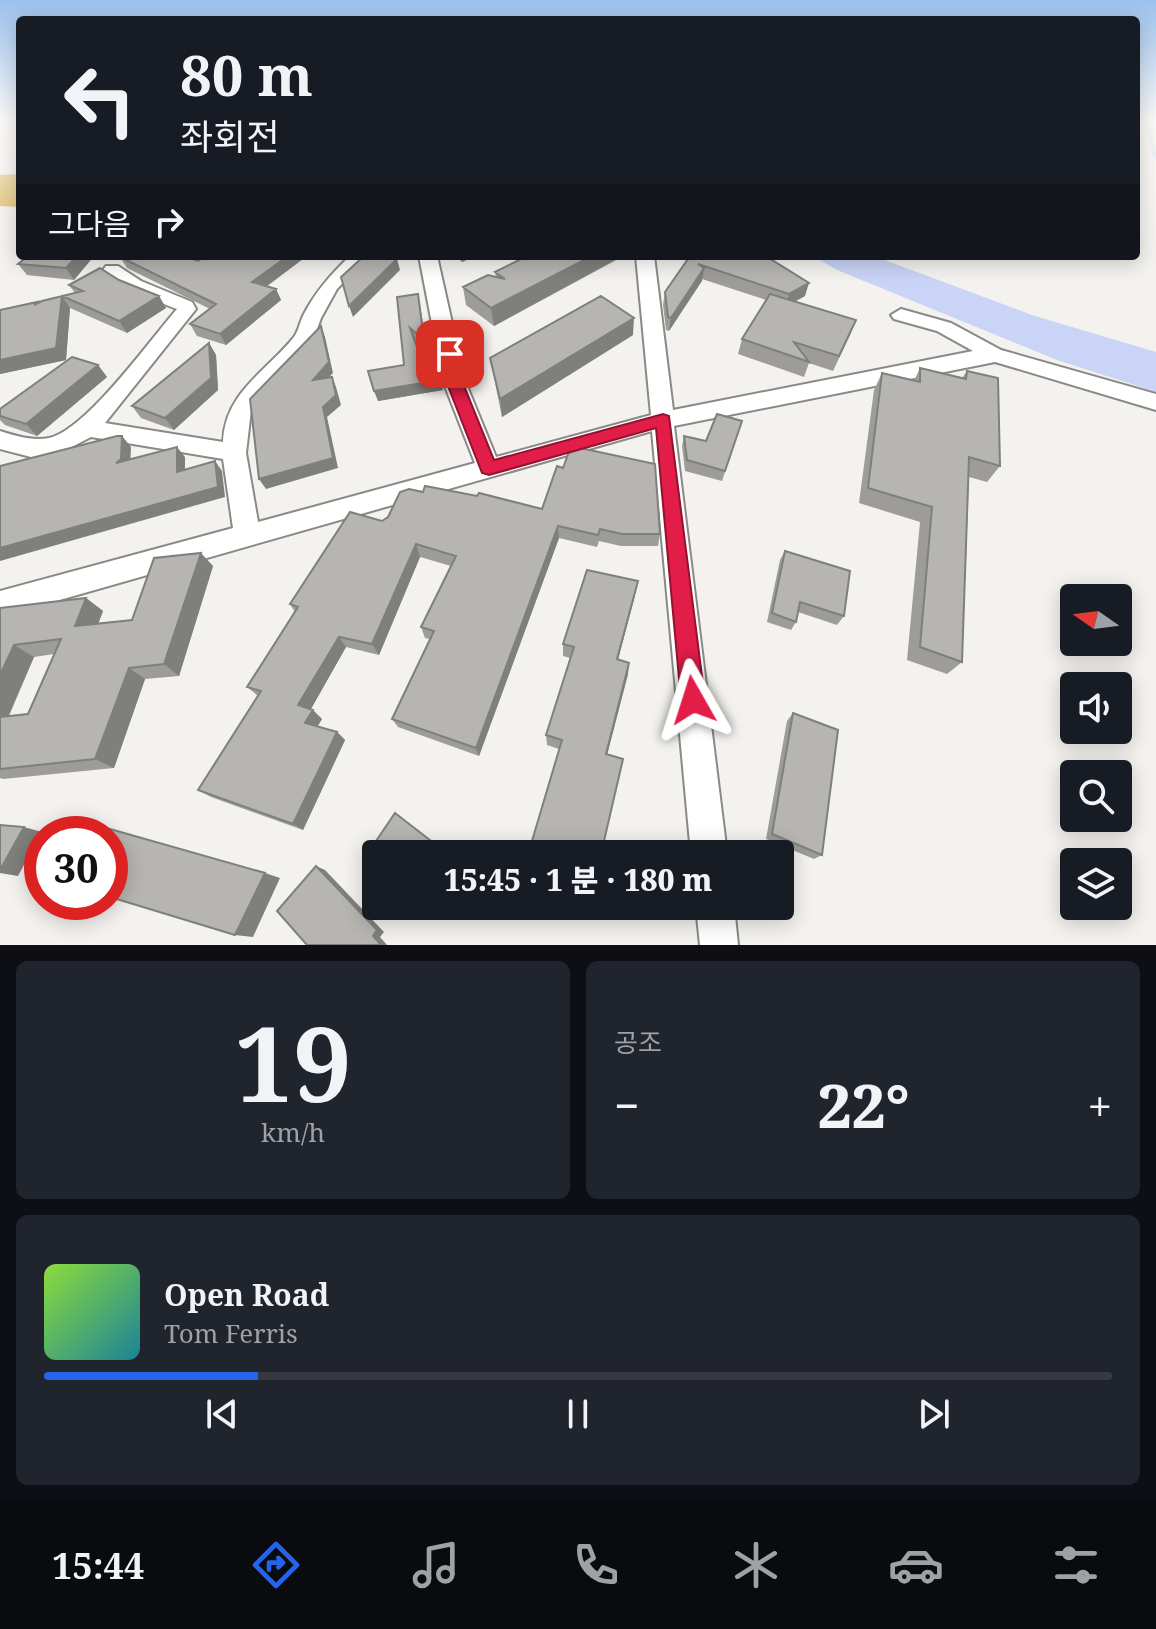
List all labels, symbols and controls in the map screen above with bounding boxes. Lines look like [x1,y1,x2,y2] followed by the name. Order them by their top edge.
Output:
[180,36,313,112] text: 80 m
[48,48,152,152] icon: left
[180,112,279,161] text: 좌회전
[147,200,191,244] icon: right
[48,203,131,244] text: 그다음
[416,320,484,388] pin
[428,332,472,376] icon: arrive
[1060,584,1132,656] north arrow
[1060,584,1132,920] map controls
[651,658,735,742] position arrow
[1060,672,1132,744] button: sound
[1060,760,1132,832] button: search
[24,816,128,920] speed limit sign: 30
[1060,848,1132,920] button: layers
[444,859,712,900] text: 15:45 · 1 분 · 180 m
[234,991,352,1132] text: 19
[614,1024,662,1060] text: 공조
[817,1064,909,1146] text: 22°
[614,1075,639,1135] text: −
[1087,1075,1112,1135] text: +
[261,1114,325,1150] text: km/h
[164,1274,329,1315] text: Open Road
[164,1315,298,1351] text: Tom Ferris
[200,1392,244,1436] icon: previous
[556,1392,600,1436] icon: pause
[912,1392,956,1436] icon: next
[248,1537,304,1593] icon: directions
[408,1537,464,1593] icon: music
[568,1537,624,1593] icon: phone
[728,1537,784,1593] icon: climate
[888,1537,944,1593] icon: car
[1048,1537,1104,1593] icon: filters
[52,1541,144,1590] text: 15:44

